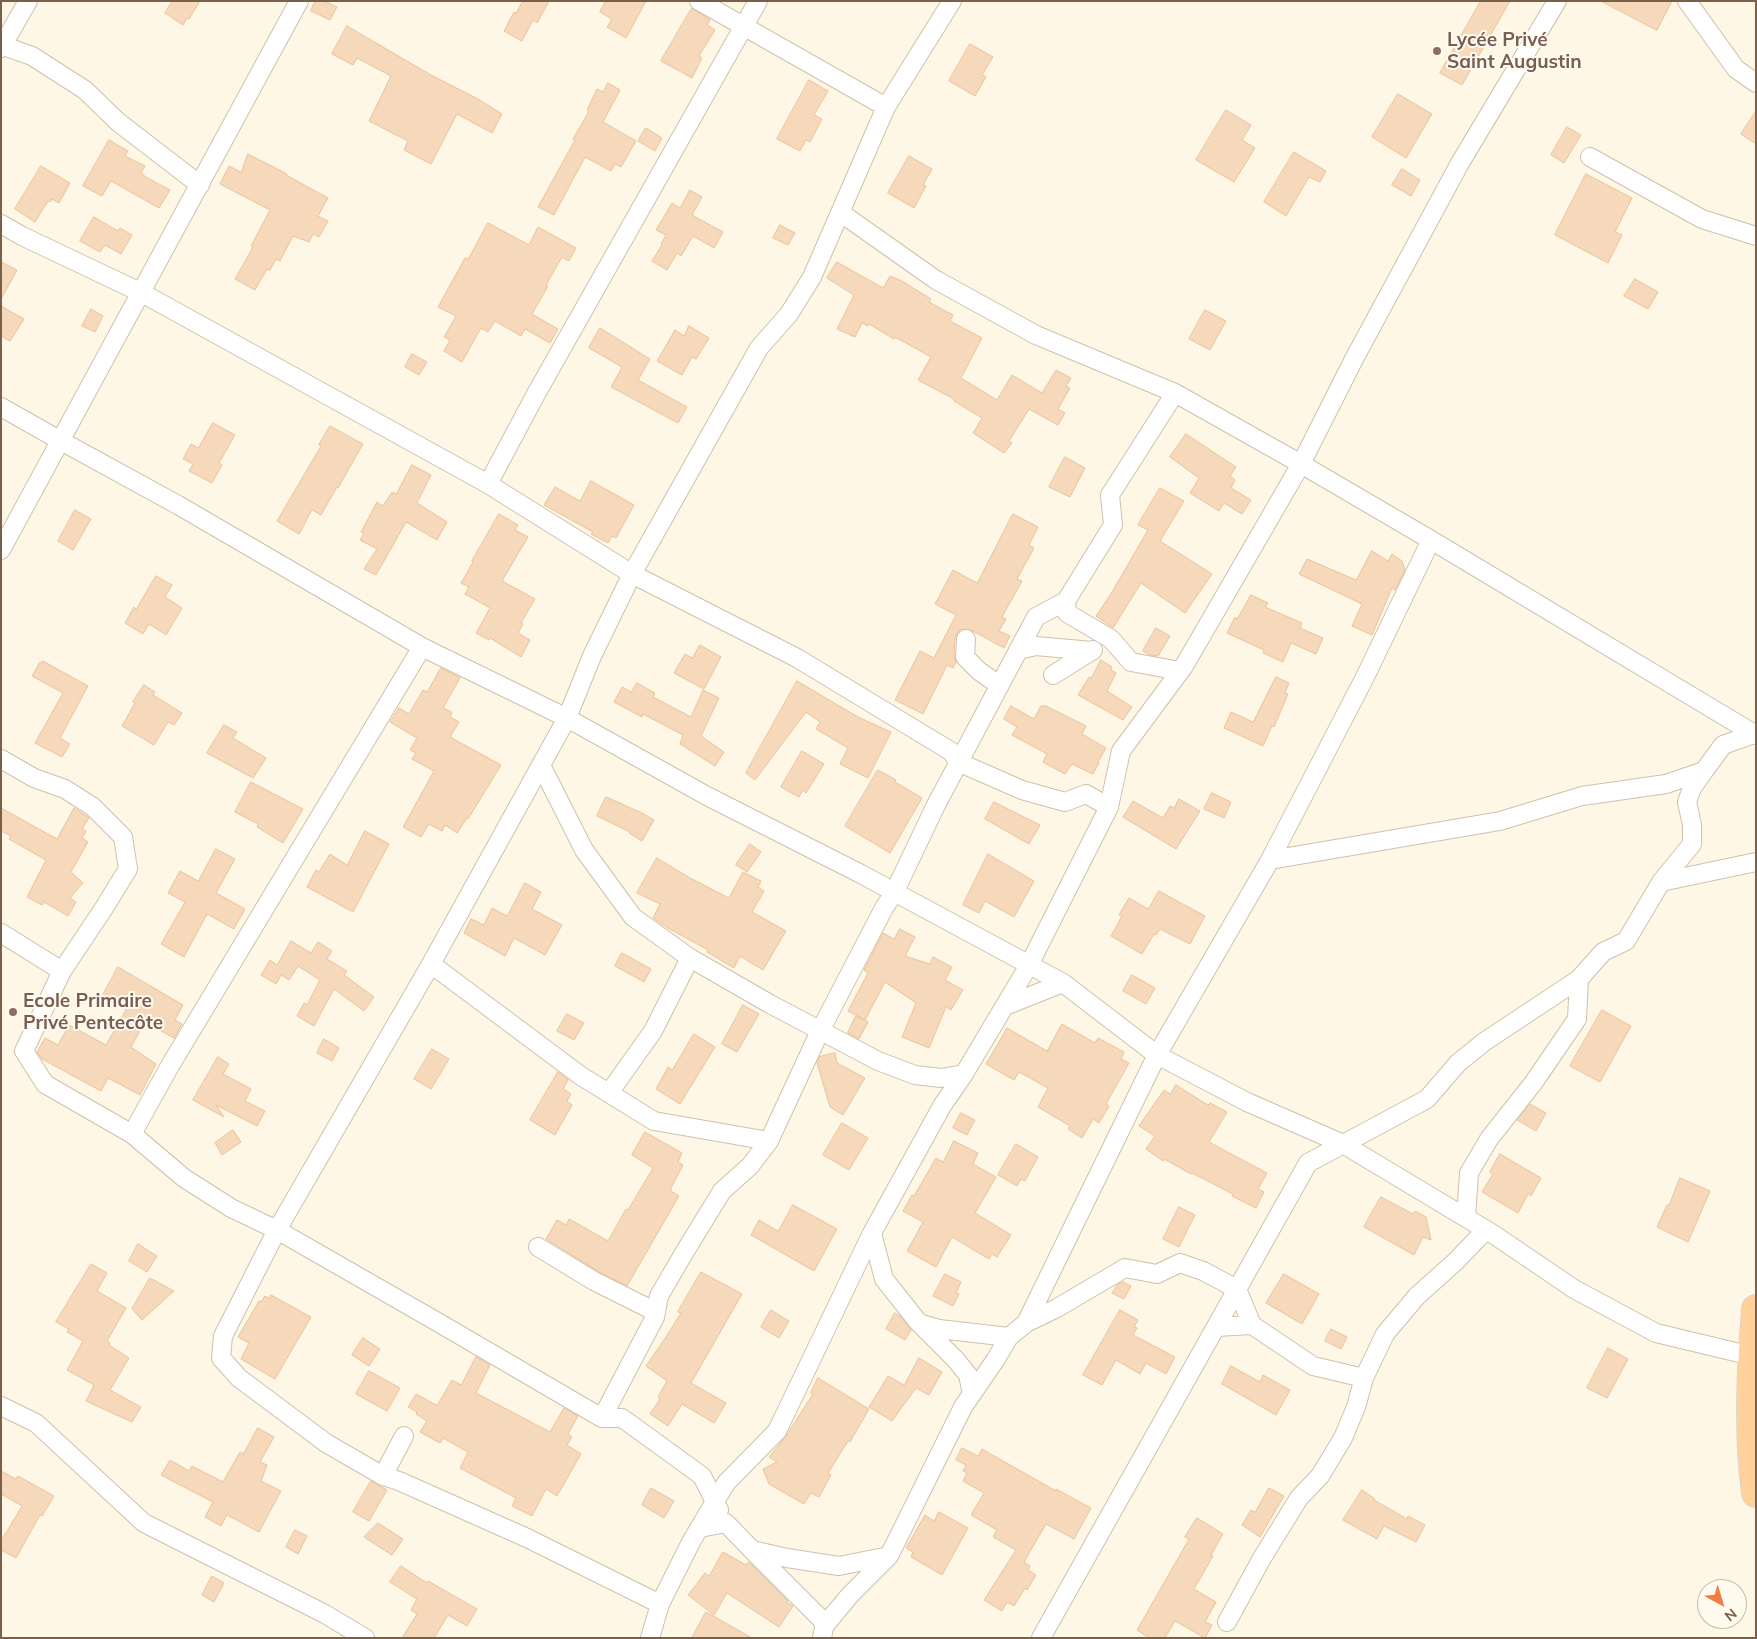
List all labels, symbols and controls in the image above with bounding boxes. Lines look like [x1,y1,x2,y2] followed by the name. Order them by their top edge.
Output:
[1447,29,1582,73] place label: Lycée Privé Saint Augustin
[1431,45,1443,57] marker: Lycée Privé Saint Augustin
[23,990,163,1034] place label: Ecole Primaire Privé Pentecôte
[7,1006,19,1018] marker: Ecole Primaire Privé Pentecôte
[1697,1579,1747,1629] north arrow
[1721,1605,1741,1625] text: N

